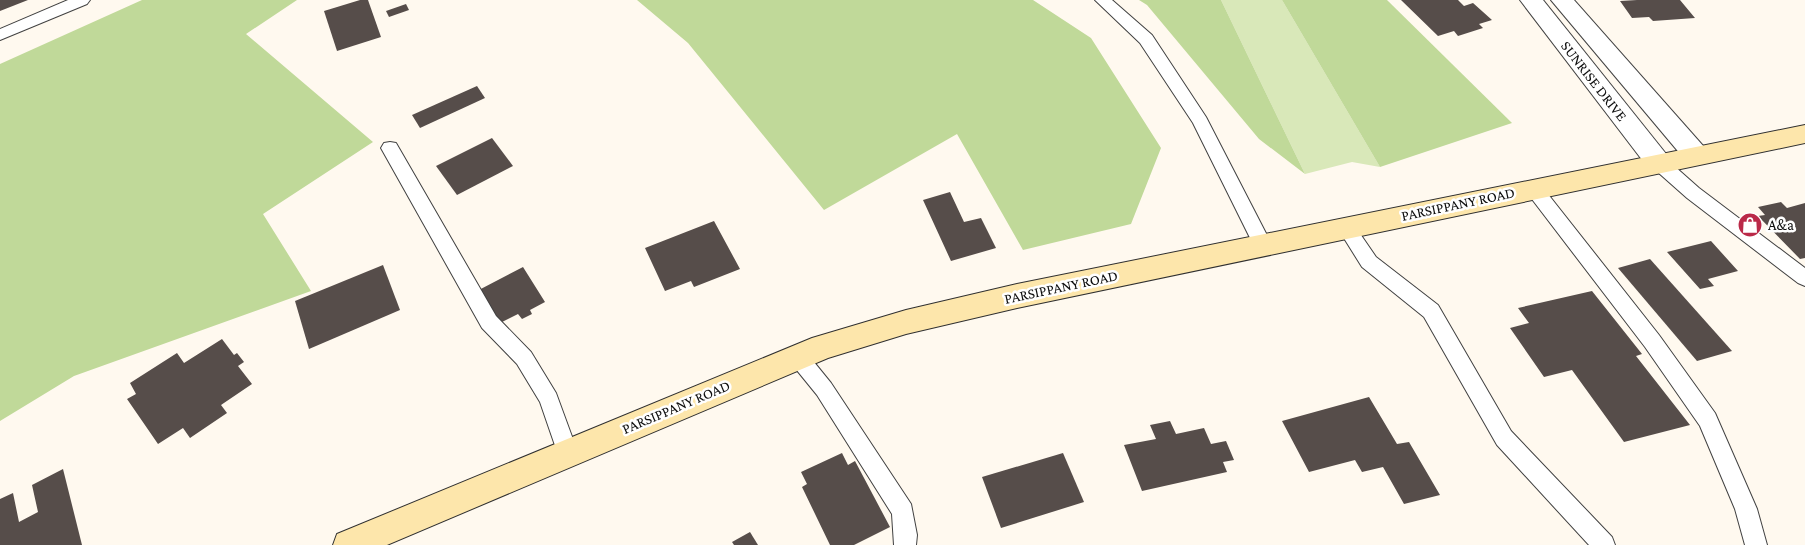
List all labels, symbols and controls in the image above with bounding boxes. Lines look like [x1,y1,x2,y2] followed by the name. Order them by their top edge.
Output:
[1558,38,1630,124] street label: SUNRISE DRIVE
[1400,184,1516,224] street label: PARSIPPANY ROAD
[1737,212,1763,238] shop icon: A&a
[1768,217,1794,233] place label: A&a
[1003,267,1119,307] street label: PARSIPPANY ROAD
[620,377,732,437] street label: PARSIPPANY ROAD

